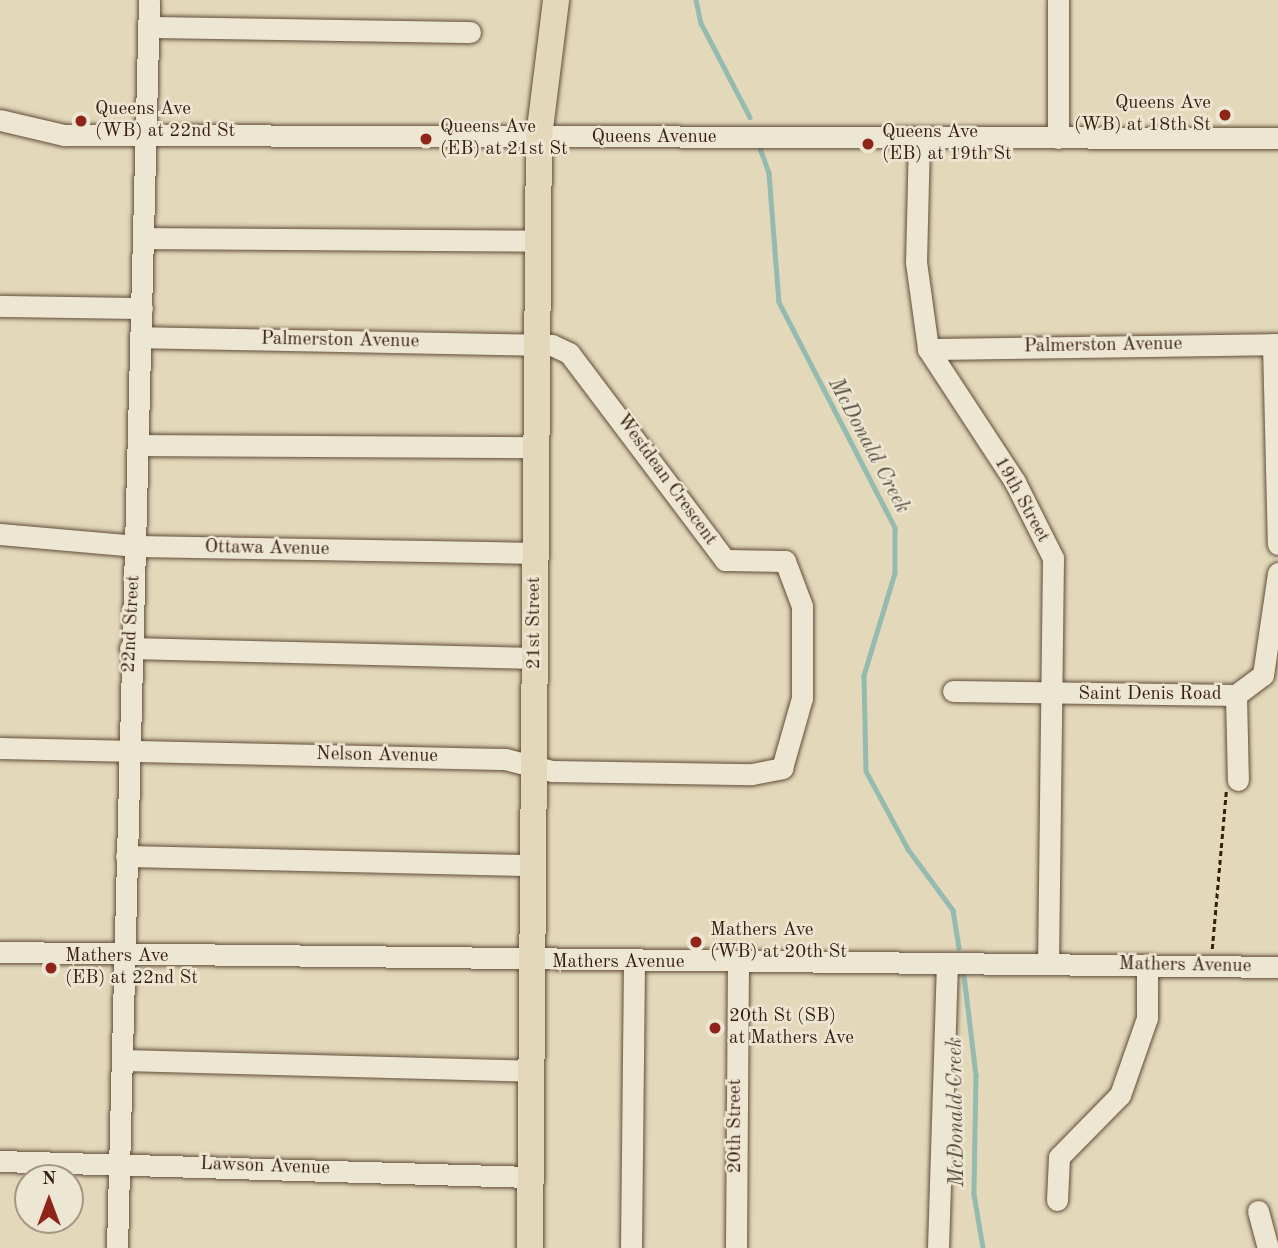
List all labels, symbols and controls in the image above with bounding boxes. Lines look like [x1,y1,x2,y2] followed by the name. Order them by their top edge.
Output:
[1074,93,1211,137] place label: Queens Ave (WB) at 18th St
[95,99,235,143] place label: Queens Ave (WB) at 22nd St
[1217,107,1233,123] marker: Queens Ave (WB) at 18th St
[73,113,89,129] marker: Queens Ave (WB) at 22nd St
[440,117,568,161] place label: Queens Ave (EB) at 21st St
[882,122,1012,166] place label: Queens Ave (EB) at 19th St
[591,127,717,149] street label: Queens Avenue
[418,131,434,147] marker: Queens Ave (EB) at 21st St
[860,136,876,152] marker: Queens Ave (EB) at 19th St
[261,328,419,354] street label: Palmerston Avenue
[1024,333,1182,359] street label: Palmerston Avenue
[822,374,914,518] water label: McDonald Creek
[611,410,721,550] street label: Westdean Crescent
[988,453,1054,547] street label: 19th Street
[204,537,330,561] street label: Ottawa Avenue
[118,575,146,673] street label: 22nd Street
[524,577,546,669] street label: 21st Street
[1078,684,1222,706] street label: Saint Denis Road
[316,744,438,768] street label: Nelson Avenue
[710,920,847,964] place label: Mathers Ave (WB) at 20th St
[688,934,704,950] marker: Mathers Ave (WB) at 20th St
[65,946,198,990] place label: Mathers Ave (EB) at 22nd St
[552,952,684,974] street label: Mathers Avenue
[1118,953,1252,979] street label: Mathers Avenue
[43,960,59,976] marker: Mathers Ave (EB) at 22nd St
[729,1006,854,1050] place label: 20th St (SB) at Mathers Ave
[707,1020,723,1036] marker: 20th St (SB) at Mathers Ave
[943,1037,971,1187] water label: McDonald Creek
[725,1079,747,1173] street label: 20th Street
[200,1153,330,1181] street label: Lawson Avenue
[14,1164,84,1234] north arrow
[42,1170,56,1189] text: N

